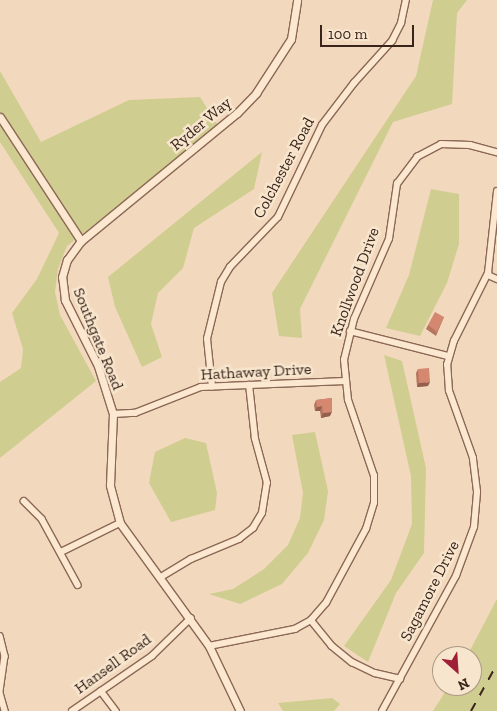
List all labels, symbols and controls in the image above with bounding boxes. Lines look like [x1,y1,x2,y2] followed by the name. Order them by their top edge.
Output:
[322,15,416,47] scale bar
[328,25,367,43] text: 100 m
[166,93,236,155] street label: Ryder Way
[249,114,319,222] street label: Colchester Road
[326,225,384,339] street label: Knollwood Drive
[69,285,127,393] street label: Southgate Road
[200,360,312,384] street label: Hathaway Drive
[396,538,464,644] street label: Sagamore Drive
[71,630,155,698] street label: Hansell Road
[432,646,482,696] north arrow
[455,674,472,694] text: N

